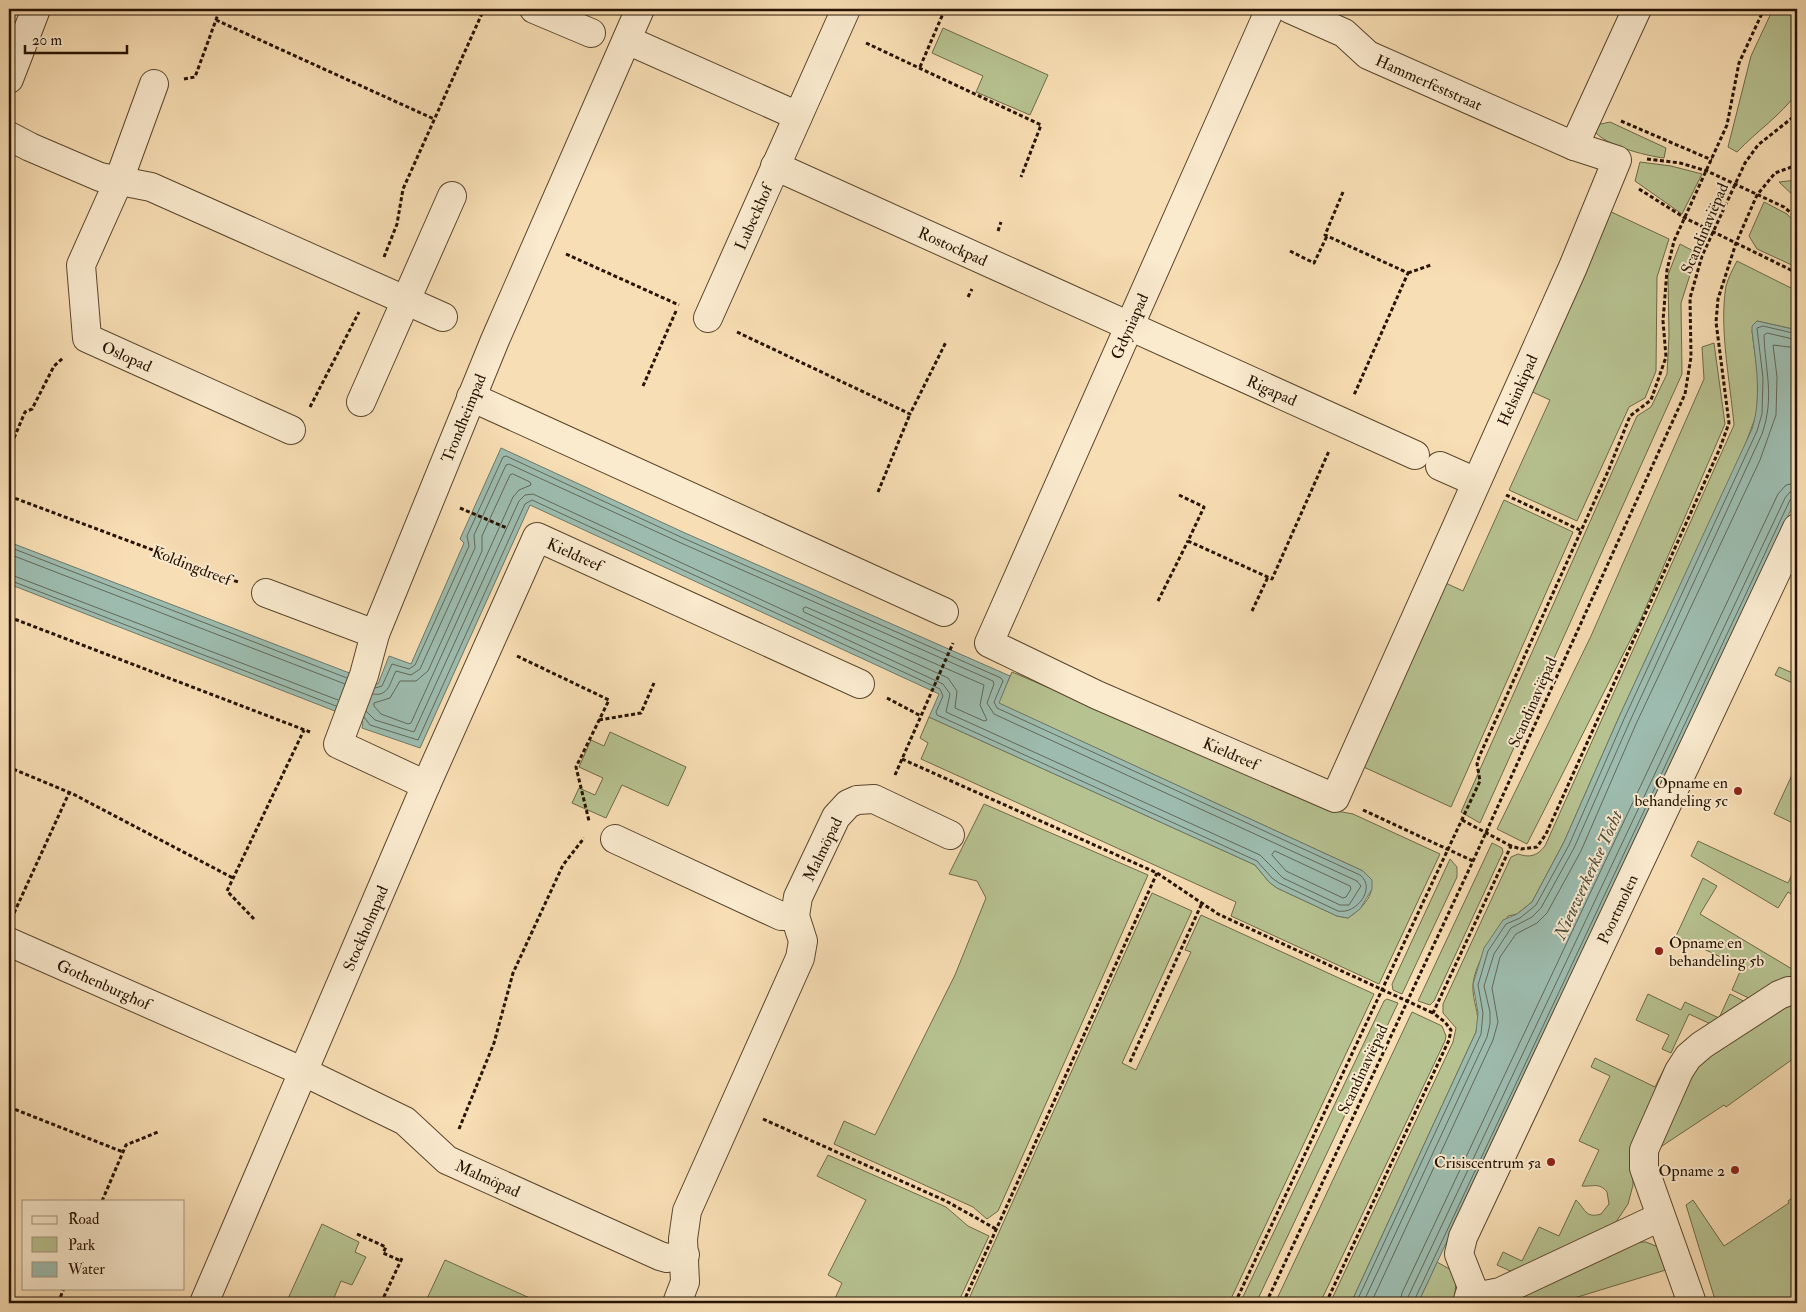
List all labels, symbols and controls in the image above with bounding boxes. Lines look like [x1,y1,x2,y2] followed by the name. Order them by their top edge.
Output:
[25,22,128,54] scale bar
[32,31,62,50] text: 20 m
[1372,50,1485,115] street label: Hammerfeststraat
[731,179,778,253] street label: Lubeckhof
[1677,180,1734,277] street label: Scandinaviëpad
[914,223,990,272] street label: Rostockpad
[1107,290,1154,363] street label: Gdyniapad
[98,337,155,378] street label: Oslopad
[1493,351,1543,430] street label: Helsinkipad
[437,371,492,466] street label: Trondheimpad
[1243,371,1300,412] street label: Rigapad
[544,534,608,577] street label: Kieldreef
[149,542,237,591] street label: Koldingdreef
[1504,654,1563,751] street label: Scandinaviëpad
[1200,733,1264,776] street label: Kieldreef
[1634,773,1729,811] place label: Opname en behandeling 5c
[1732,785,1744,797] marker: Opname en behandeling 5c
[1548,806,1629,944] water label: Nieuwerkerkse Tocht
[799,814,848,885] street label: Malmöpad
[1593,871,1643,947] street label: Poortmolen
[339,883,394,974] street label: Stockholmpad
[1669,933,1764,971] place label: Opname en behandeling 5b
[1653,945,1665,957] marker: Opname en behandeling 5b
[54,955,156,1016] street label: Gothenburghof
[1333,1021,1393,1118] street label: Scandinaviëpad
[1434,1153,1541,1173] place label: Crisiscentrum 5a
[452,1156,523,1203] street label: Malmöpad
[1545,1156,1557,1168] marker: Crisiscentrum 5a
[1659,1161,1725,1182] place label: Opname 2
[1729,1164,1741,1176] marker: Opname 2
[22,1200,185,1290] legend
[68,1210,100,1229] text: Road
[68,1236,95,1255] text: Park
[67,1260,105,1279] text: Water

